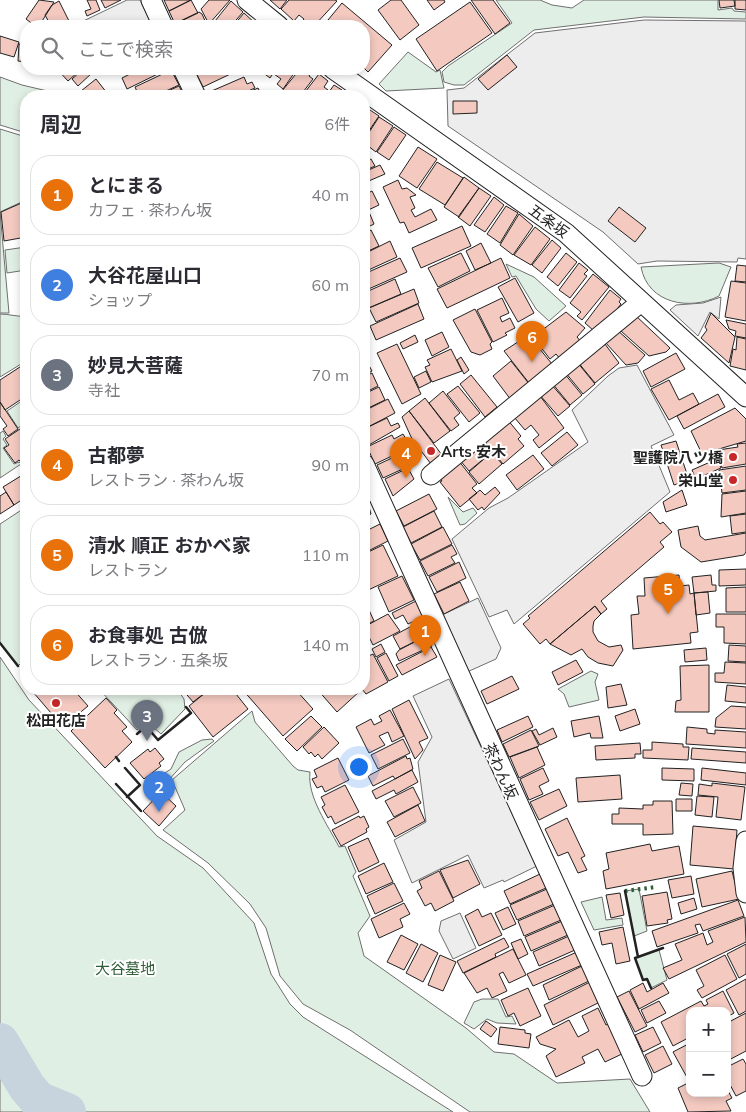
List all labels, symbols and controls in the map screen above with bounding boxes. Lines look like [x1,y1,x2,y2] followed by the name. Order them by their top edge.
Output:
[20,20,370,75] search box
[38,34,66,62] icon: search
[78,37,173,61] text: ここで検索
[40,111,82,137] text: 周辺
[324,114,350,134] text: 6件
[88,173,164,197] text: とにまる
[52,185,62,205] text: 1
[312,185,349,205] text: 40 m
[88,200,212,220] text: カフェ · 茶わん坂
[525,200,573,242] street label: 五条坂
[88,263,202,287] text: 大谷花屋山口
[52,275,62,295] text: 2
[312,275,349,295] text: 60 m
[88,290,152,310] text: ショップ
[516,321,548,362] pin: 6
[88,353,183,377] text: 妙見大菩薩
[52,365,62,385] text: 3
[312,365,349,385] text: 70 m
[88,380,120,400] text: 寺社
[390,437,422,478] pin: 4
[441,442,506,461] place label: Arts 安木
[88,443,145,467] text: 古都夢
[425,445,437,457] marker: Arts 安木
[633,448,724,467] place label: 聖護院八ツ橋
[727,451,739,463] marker: 聖護院八ツ橋
[52,455,62,475] text: 4
[312,455,349,475] text: 90 m
[88,470,244,490] text: レストラン · 茶わん坂
[678,471,723,490] place label: 栄山堂
[727,474,739,486] marker: 栄山堂
[88,533,250,557] text: 清水 順正 おかべ家
[52,545,62,565] text: 5
[302,545,349,565] text: 110 m
[88,560,168,580] text: レストラン
[652,573,684,614] pin: 5
[409,615,441,656] pin: 1
[88,623,207,647] text: お食事処 古倣
[52,635,62,655] text: 6
[302,635,349,655] text: 140 m
[88,650,228,670] text: レストラン · 五条坂
[50,697,62,709] marker: 松田花店
[131,700,163,741] pin: 3
[26,711,86,730] place label: 松田花店
[480,740,522,802] street label: 茶わん坂
[346,754,372,780] your location
[143,771,175,812] pin: 2
[95,959,155,978] park label: 大谷墓地
[686,1007,731,1097] map controls
[686,1007,731,1052] button: +
[686,1052,731,1097] button: −

